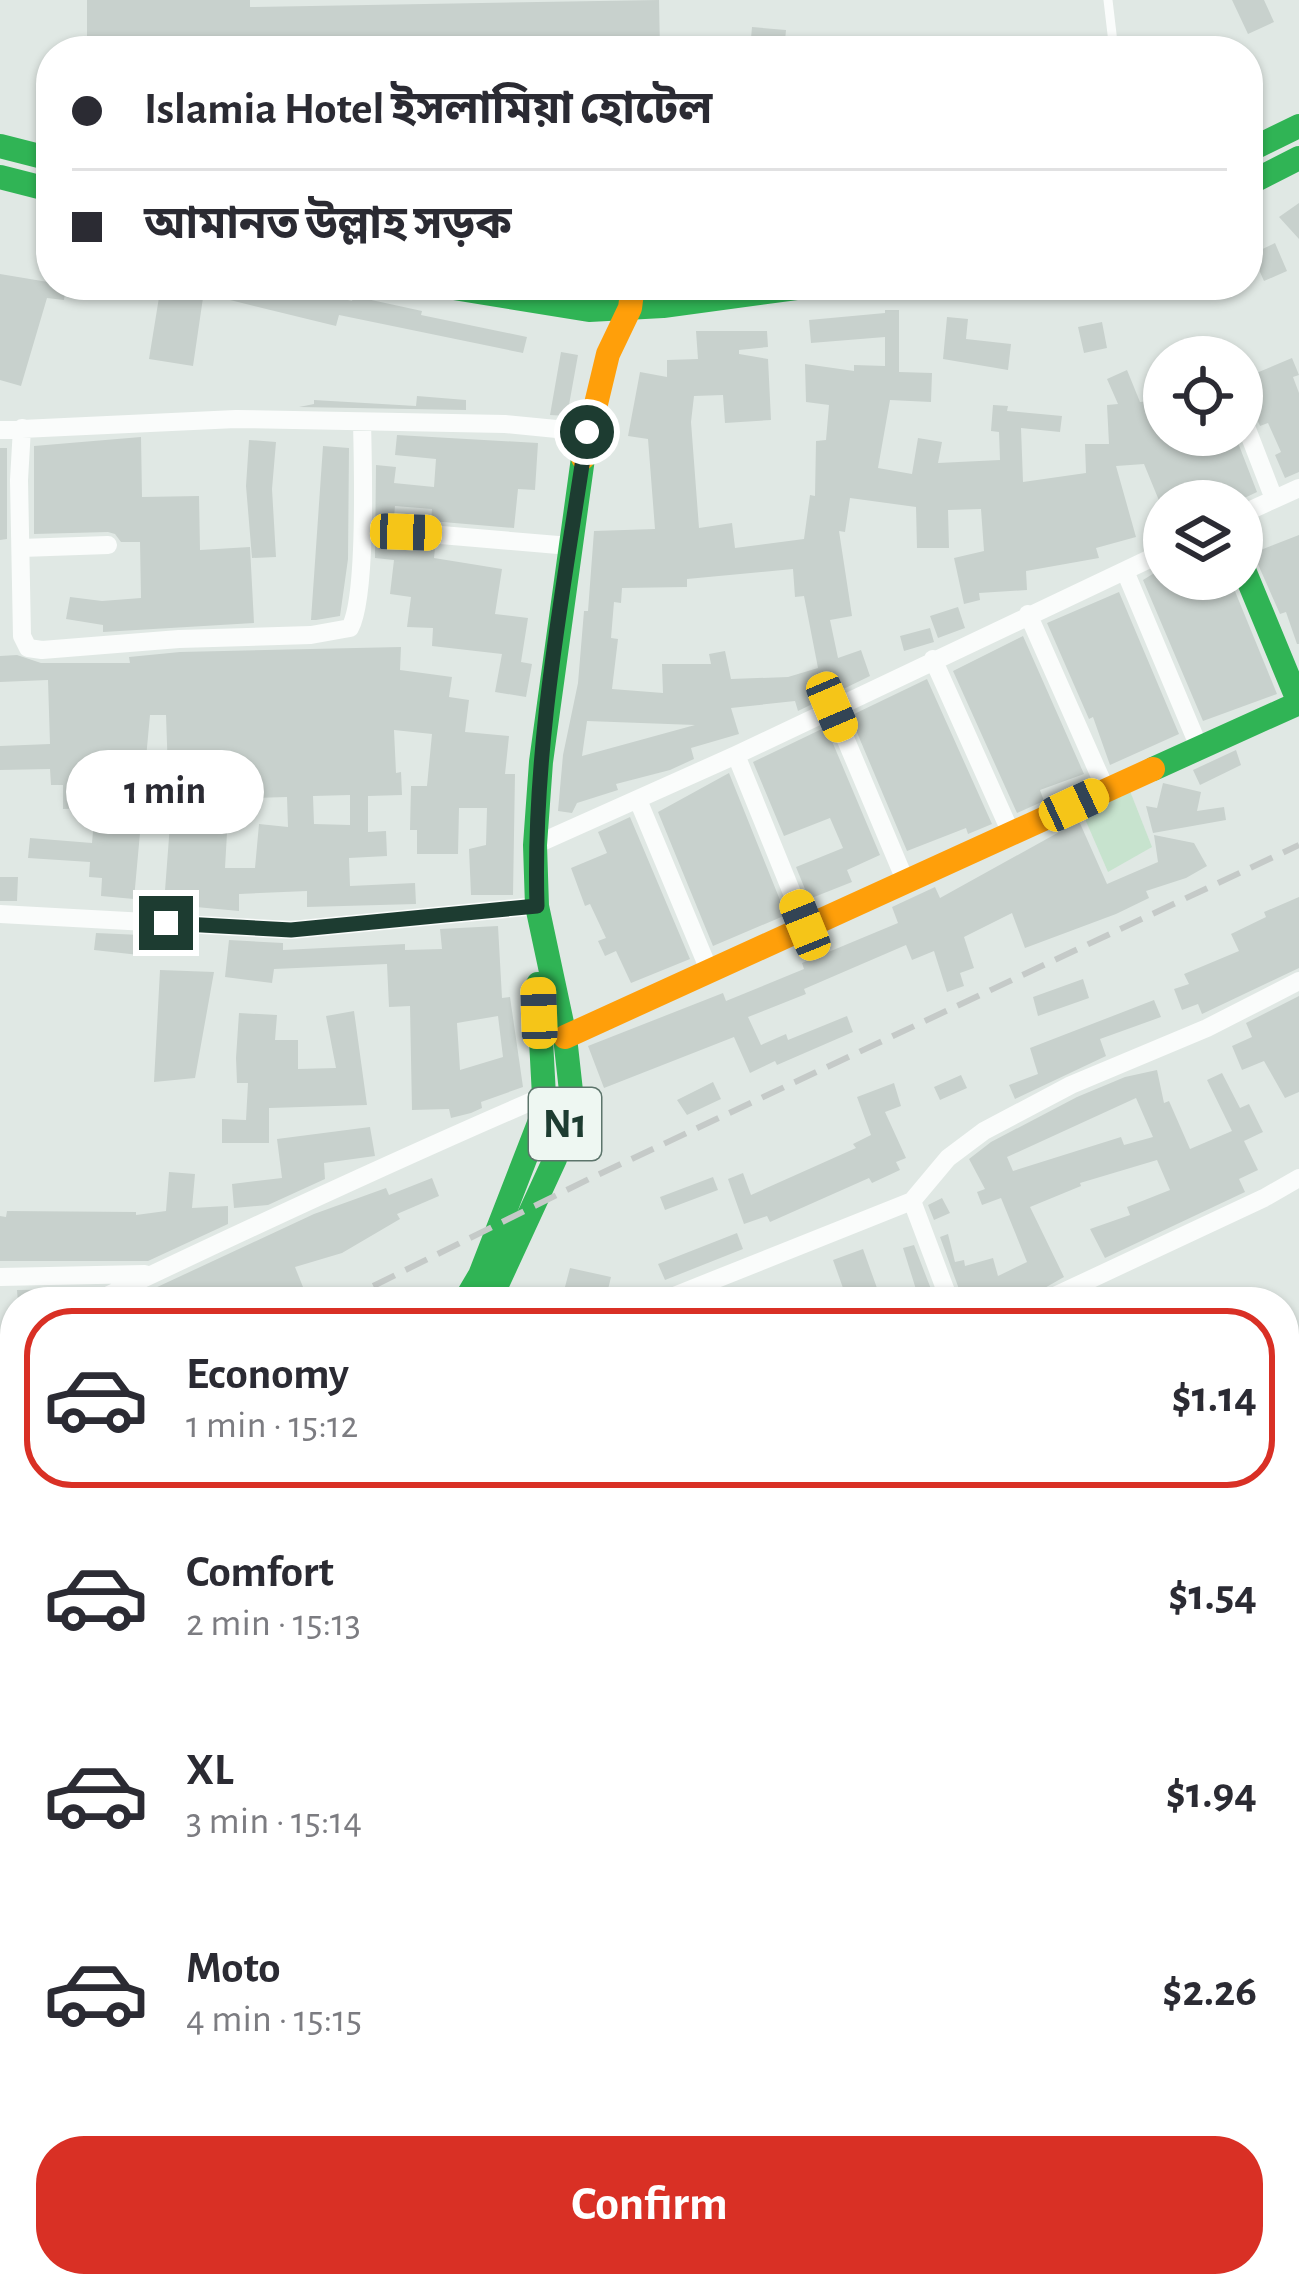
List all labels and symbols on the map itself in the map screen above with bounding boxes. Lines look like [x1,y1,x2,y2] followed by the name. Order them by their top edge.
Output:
[560,405,614,459] route start
[369,513,443,551] car
[801,667,863,747] car
[67,749,265,833] callout: 1 min
[1034,773,1114,837] car
[775,885,835,965] car
[139,896,193,950] route end
[520,976,558,1050] car
[529,1088,601,1160] road number: N1

